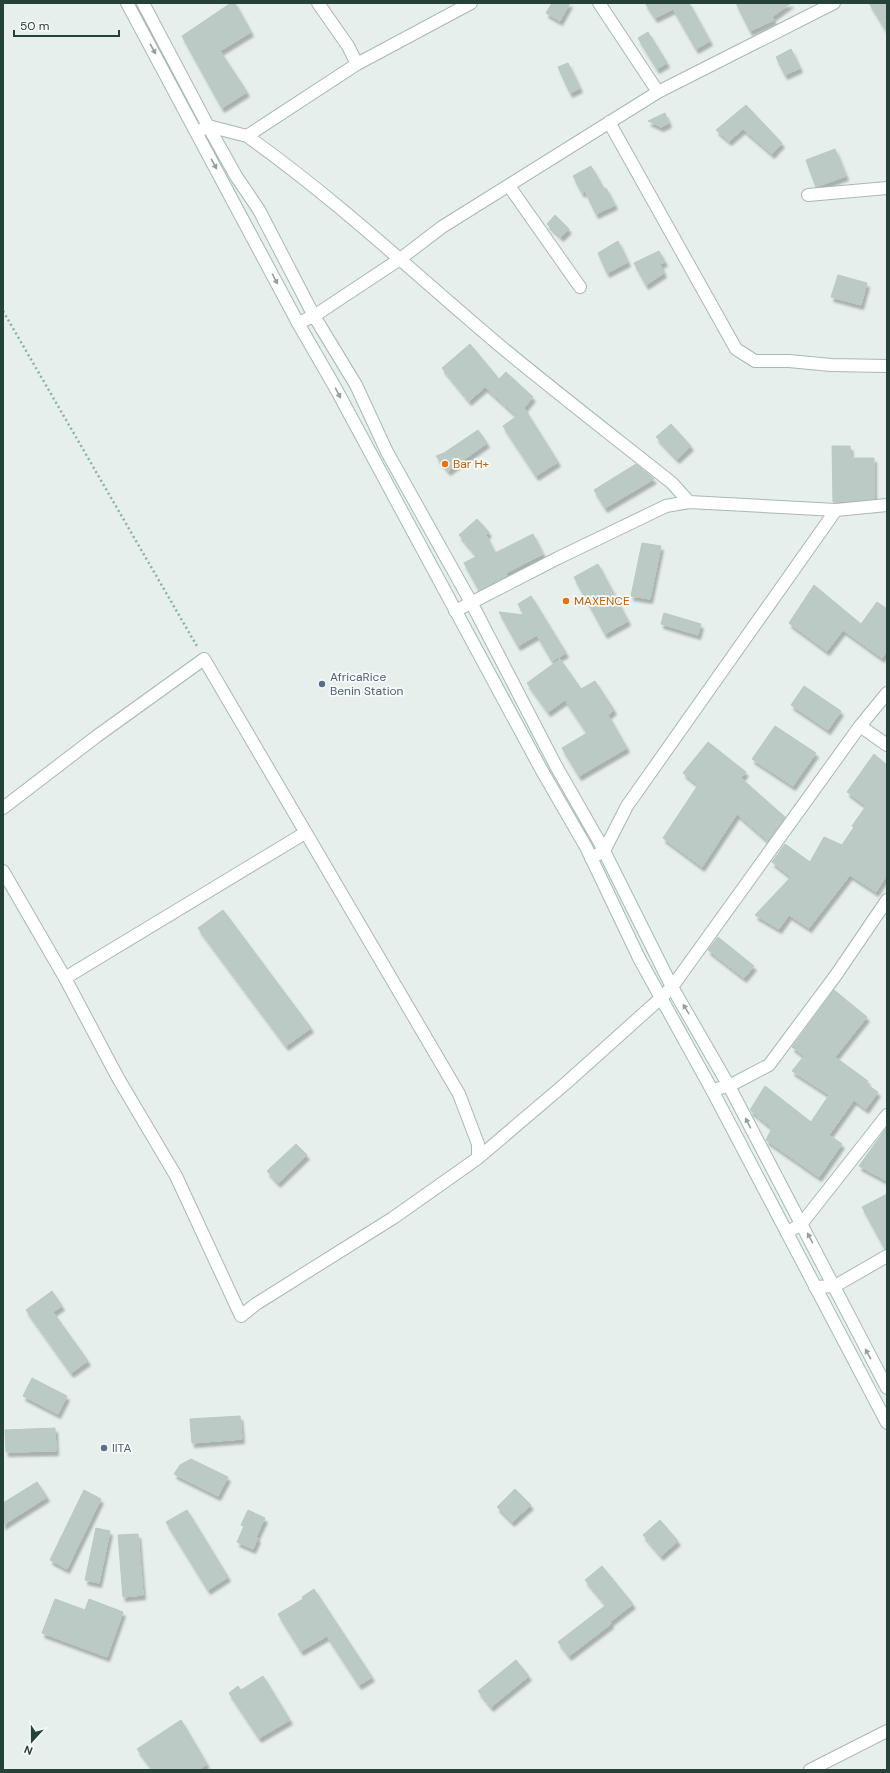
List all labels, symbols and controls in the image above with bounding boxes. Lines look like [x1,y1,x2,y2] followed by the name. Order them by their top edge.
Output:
[14,12,119,38] scale bar
[20,18,49,34] text: 50 m
[150,43,157,55] one-way arrow
[210,158,217,170] one-way arrow
[272,273,278,285] one-way arrow
[335,387,341,399] one-way arrow
[453,456,490,472] place label: Bar H+
[440,459,450,469] marker: Bar H+
[574,593,630,609] place label: MAXENCE
[561,596,571,606] marker: MAXENCE
[330,669,404,699] place label: AfricaRice Benin Station
[317,679,327,689] marker: AfricaRice Benin Station
[682,1003,689,1015] one-way arrow
[745,1117,751,1129] one-way arrow
[806,1232,813,1243] one-way arrow
[865,1348,872,1360] one-way arrow
[112,1440,131,1456] place label: IITA
[99,1443,109,1453] marker: IITA
[12,1721,52,1761] north arrow
[22,1742,35,1758] text: N

